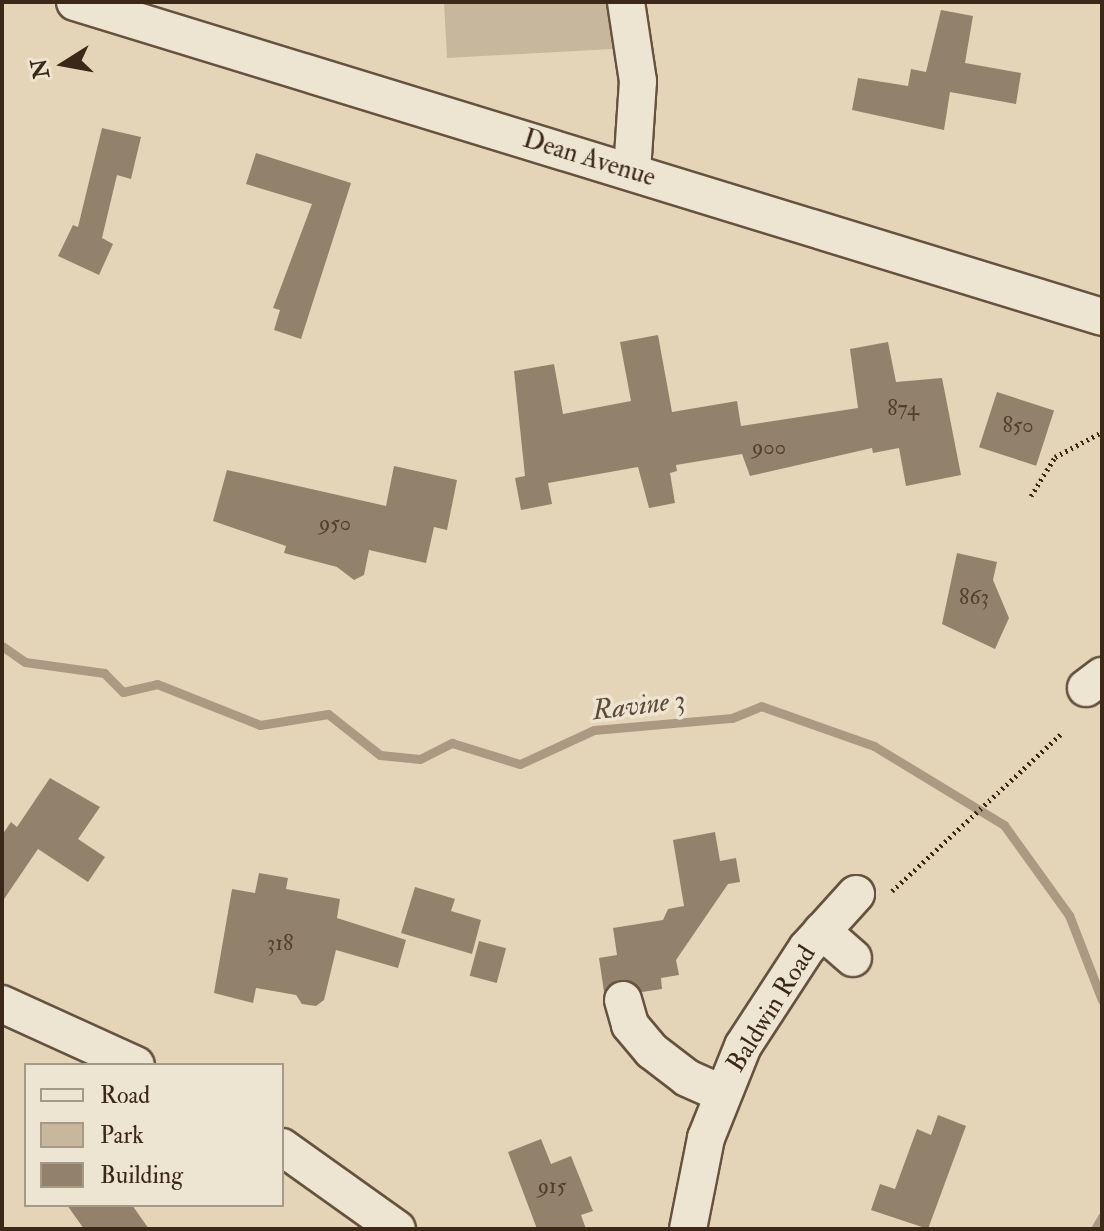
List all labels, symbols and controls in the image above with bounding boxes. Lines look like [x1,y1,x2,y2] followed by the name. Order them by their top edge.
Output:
[24,24,104,104] north arrow
[25,56,56,81] text: N
[519,124,659,194] street label: Dean Avenue
[887,396,919,422] house number: 874
[1002,413,1034,439] house number: 850
[752,435,786,461] house number: 900
[319,511,351,537] house number: 950
[959,585,989,611] house number: 863
[591,684,687,728] water label: Ravine 3
[267,931,293,957] house number: 318
[721,940,823,1078] street label: Baldwin Road
[24,1063,284,1207] legend
[100,1080,150,1111] text: Road
[100,1120,144,1151] text: Park
[100,1160,183,1191] text: Building
[538,1174,566,1200] house number: 915

